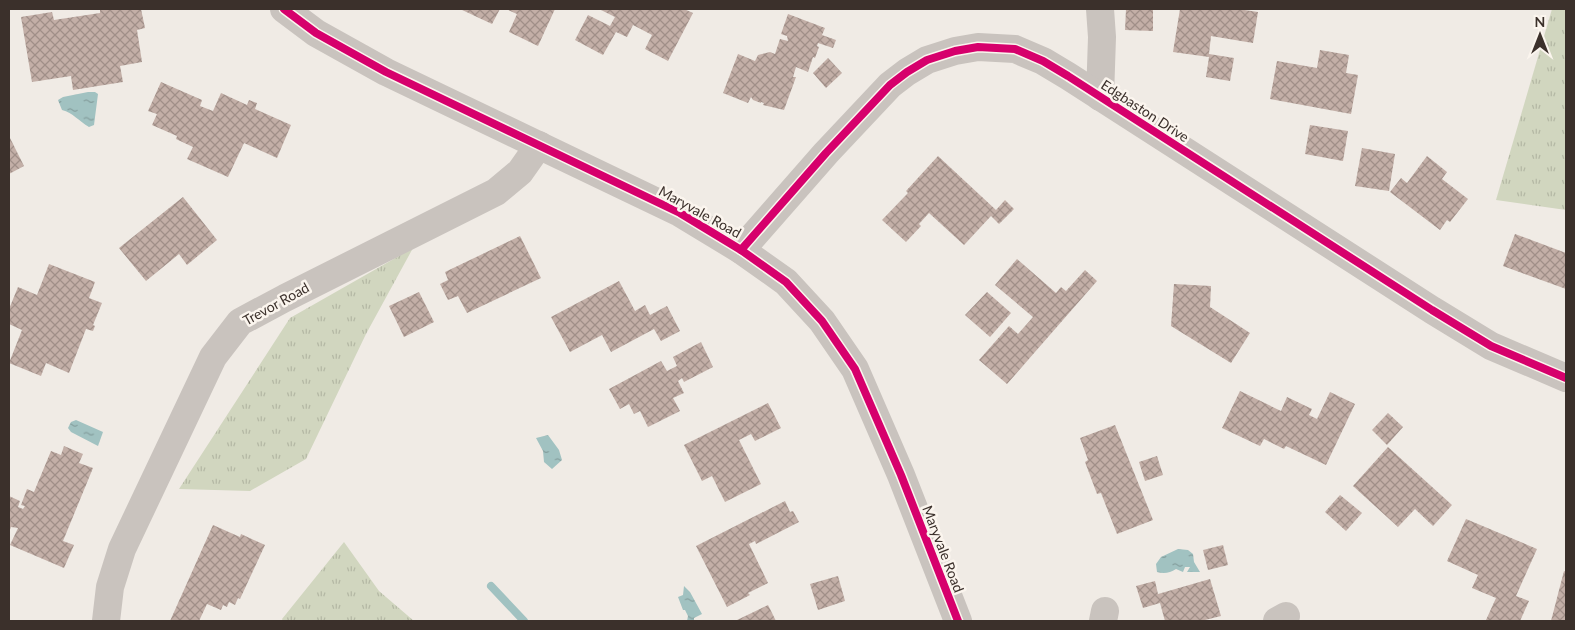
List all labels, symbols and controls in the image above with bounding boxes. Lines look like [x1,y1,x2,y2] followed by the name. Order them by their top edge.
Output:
[1515,10,1565,60] north arrow
[1535,13,1545,30] text: N
[1098,76,1192,145] street label: Edgbaston Drive
[656,182,744,241] street label: Maryvale Road
[240,278,312,329] street label: Trevor Road
[919,503,968,595] street label: Maryvale Road

